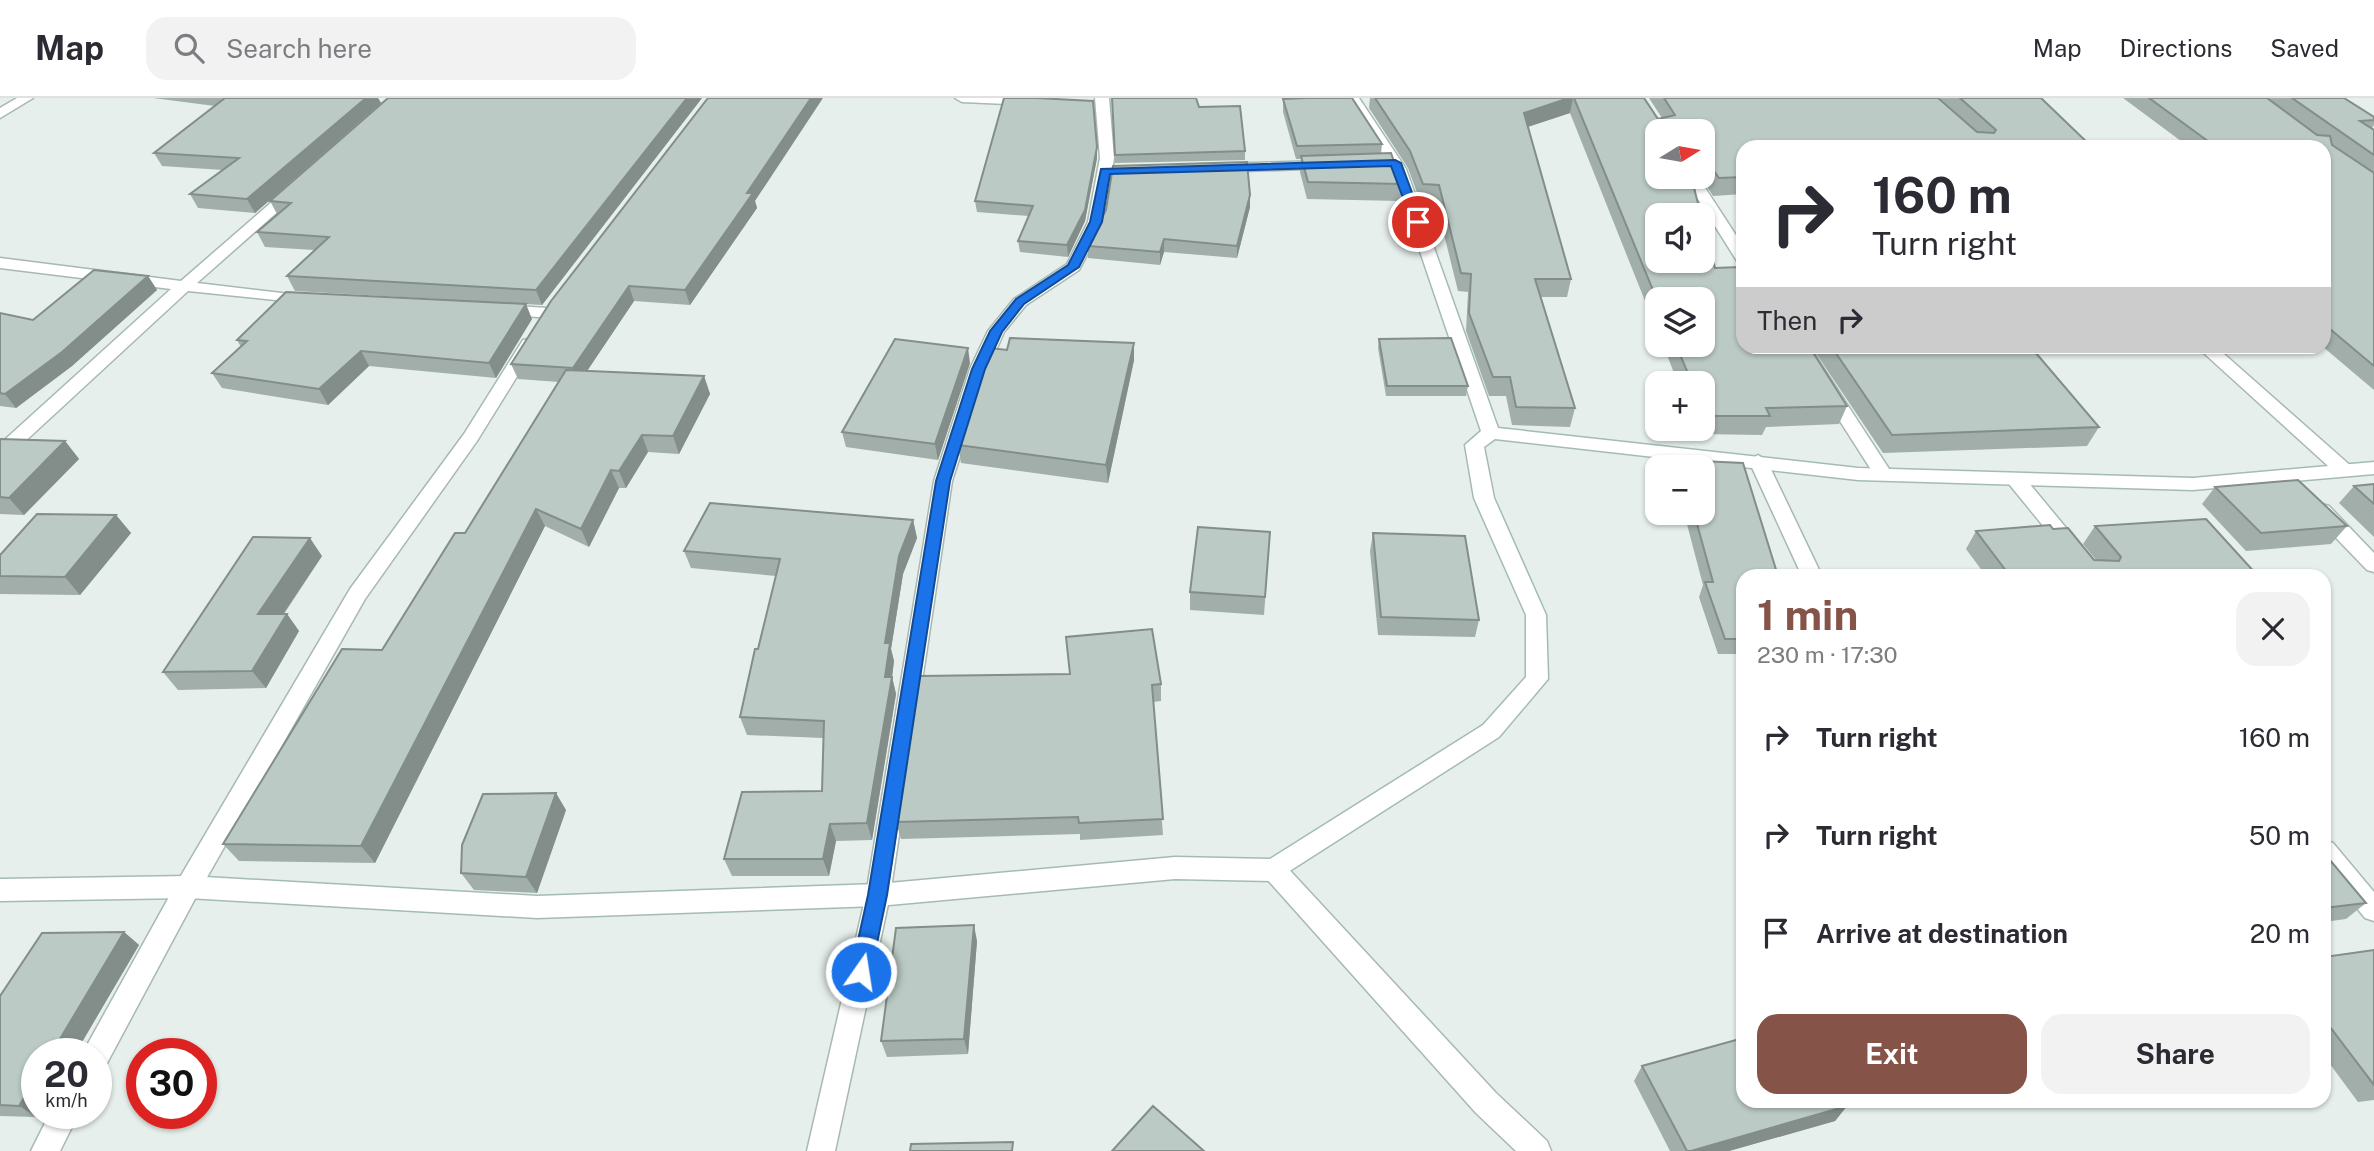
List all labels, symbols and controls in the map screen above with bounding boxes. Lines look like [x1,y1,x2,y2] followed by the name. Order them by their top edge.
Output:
[146,17,636,80] search box
[35,29,104,67] text: Map
[170,29,208,67] icon: search
[226,33,372,64] text: Search here
[2033,34,2082,62] text: Map
[2120,34,2232,62] text: Directions
[2270,34,2339,62] text: Saved
[1645,119,1715,189] north arrow
[1645,119,1715,525] map controls
[1872,166,2012,224] text: 160 m
[1757,168,1848,259] icon: right
[1388,192,1448,252] pin
[1399,203,1437,241] icon: arrive
[1645,203,1715,273] button: sound
[1872,225,2017,262] text: Turn right
[1645,287,1715,357] button: layers
[1831,301,1869,339] icon: right
[1757,305,1817,336] text: Then
[1645,371,1715,441] button: +
[1645,455,1715,525] button: −
[1757,590,1858,639] text: 1 min
[2236,592,2310,666] button: close
[1757,641,1898,668] text: 230 m · 17:30
[1757,718,1795,756] icon: right
[1816,722,1938,753] text: Turn right
[2239,722,2310,753] text: 160 m
[1757,816,1795,854] icon: right
[1816,820,1938,851] text: Turn right
[2249,820,2310,851] text: 50 m
[1757,914,1795,952] icon: arrive
[1816,918,2068,949] text: Arrive at destination
[2250,918,2310,949] text: 20 m
[824,935,898,1009] position arrow
[1757,1014,2027,1094] button: Exit
[2041,1014,2310,1094] button: Share
[126,1038,217,1129] speed limit sign: 30
[44,1054,89,1095] text: 20
[45,1090,88,1111] text: km/h

